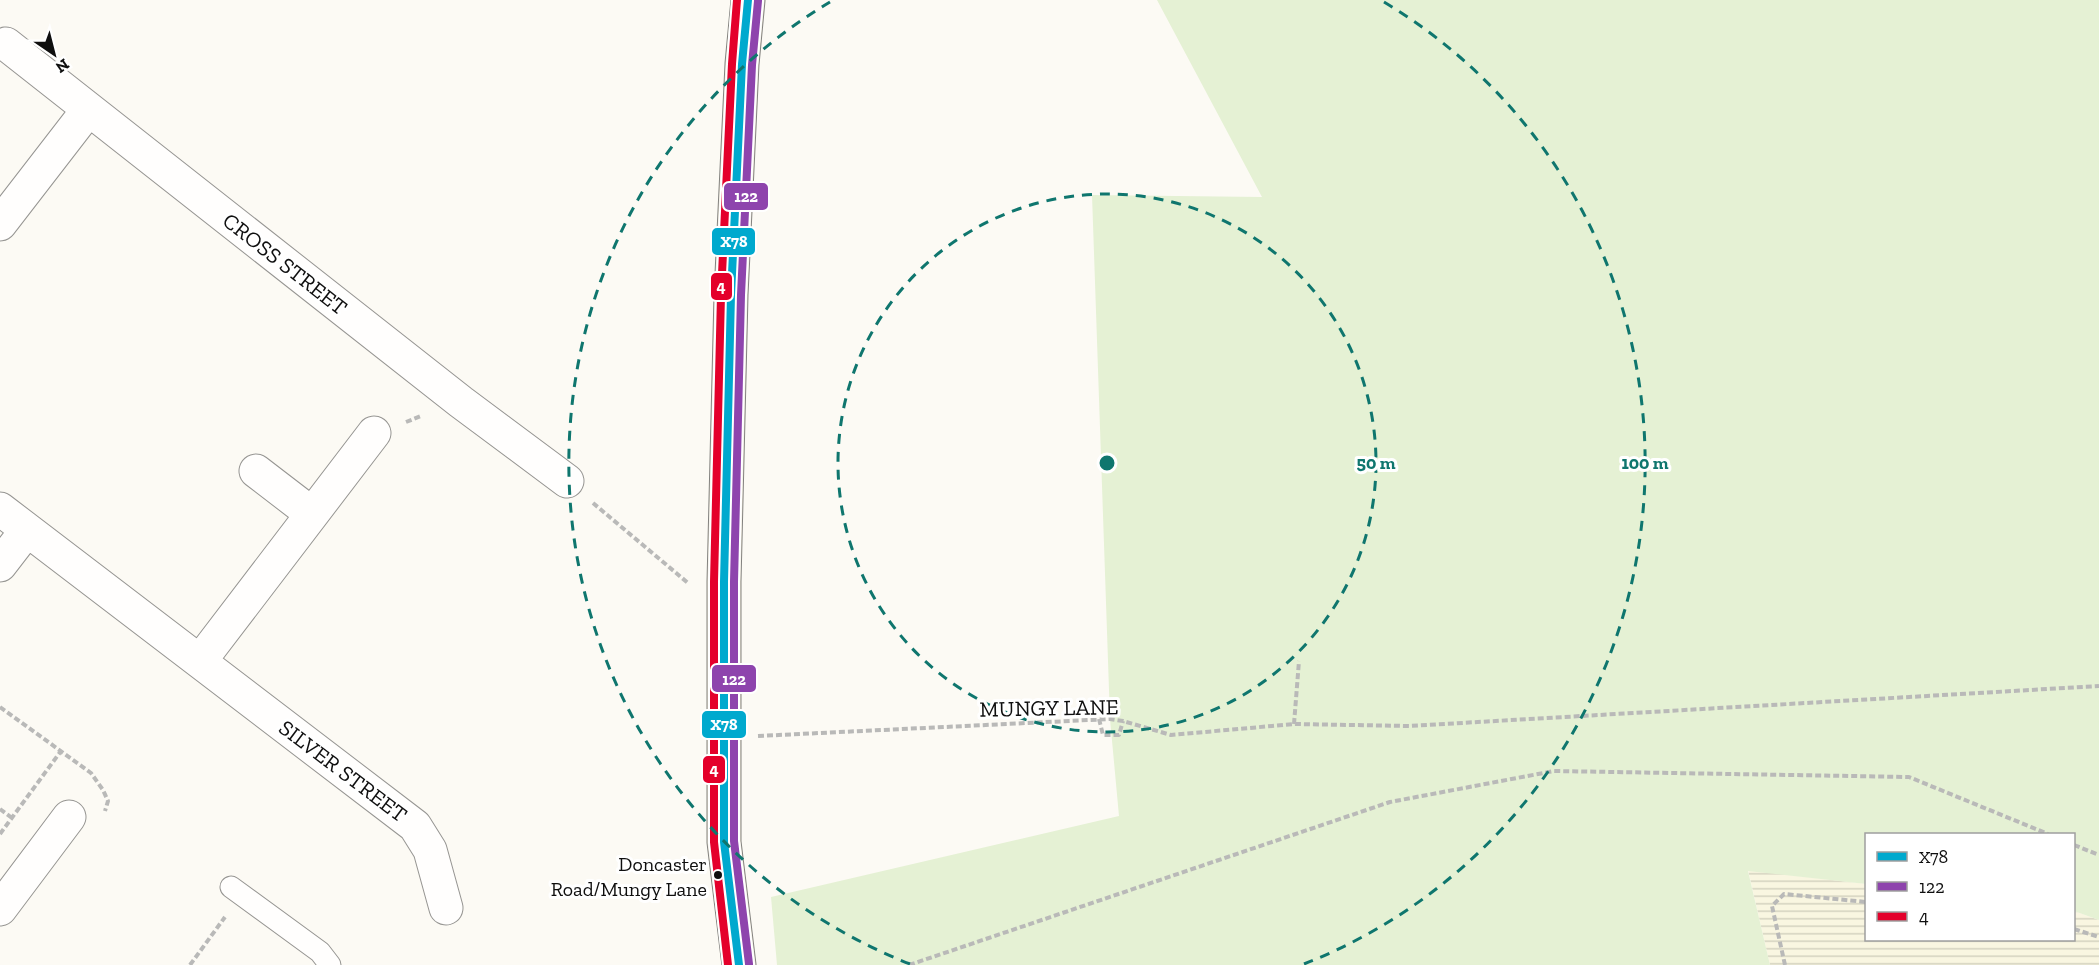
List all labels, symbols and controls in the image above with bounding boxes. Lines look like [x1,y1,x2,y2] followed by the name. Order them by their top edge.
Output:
[24,24,84,84] north arrow
[52,55,73,77] text: N
[723,182,769,211] line badge: 122
[734,187,758,206] text: 122
[217,207,353,321] street label: CROSS STREET
[711,227,756,256] line badge: X78
[720,232,748,251] text: X78
[710,272,733,301] line badge: 4
[716,277,726,296] text: 4
[1357,452,1396,474] text: 50 m
[1621,452,1669,474] text: 100 m
[1097,453,1117,473] centre of rings
[711,664,757,693] line badge: 122
[722,670,746,689] text: 122
[979,693,1119,723] street label: MUNGY LANE
[701,710,747,739] line badge: X78
[274,714,413,828] street label: SILVER STREET
[710,715,738,734] text: X78
[702,755,726,784] line badge: 4
[709,760,719,779] text: 4
[1865,833,2075,941] legend
[1919,846,1948,868] text: X78
[551,852,707,901] place label: Doncaster Road/Mungy Lane
[712,869,724,881] marker: Doncaster Road/Mungy Lane
[1919,876,1944,898] text: 122
[1919,906,1929,928] text: 4

